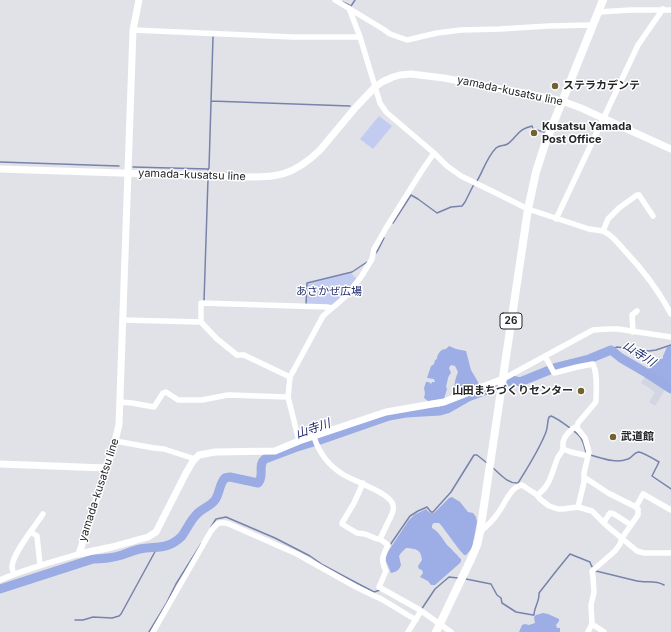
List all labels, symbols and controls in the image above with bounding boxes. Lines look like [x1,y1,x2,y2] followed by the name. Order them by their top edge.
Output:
[456,73,564,109] street label: yamada-kusatsu line
[563,79,640,93] place label: ステラカデンテ
[550,81,560,91] marker: ステラカデンテ
[542,120,632,146] place label: Kusatsu Yamada Post Office
[529,128,539,138] marker: Kusatsu Yamada Post Office
[138,167,246,183] street label: yamada-kusatsu line
[296,285,362,299] park label: あさかぜ広場
[500,313,522,329] road number: 26
[620,338,658,370] water label: 山寺川
[452,384,573,398] place label: 山田まちづくりセンター
[576,386,586,396] marker: 山田まちづくりセンター
[294,416,332,442] water label: 山寺川
[621,430,654,444] place label: 武道館
[608,432,618,442] marker: 武道館
[76,437,122,543] street label: yamada-kusatsu line

